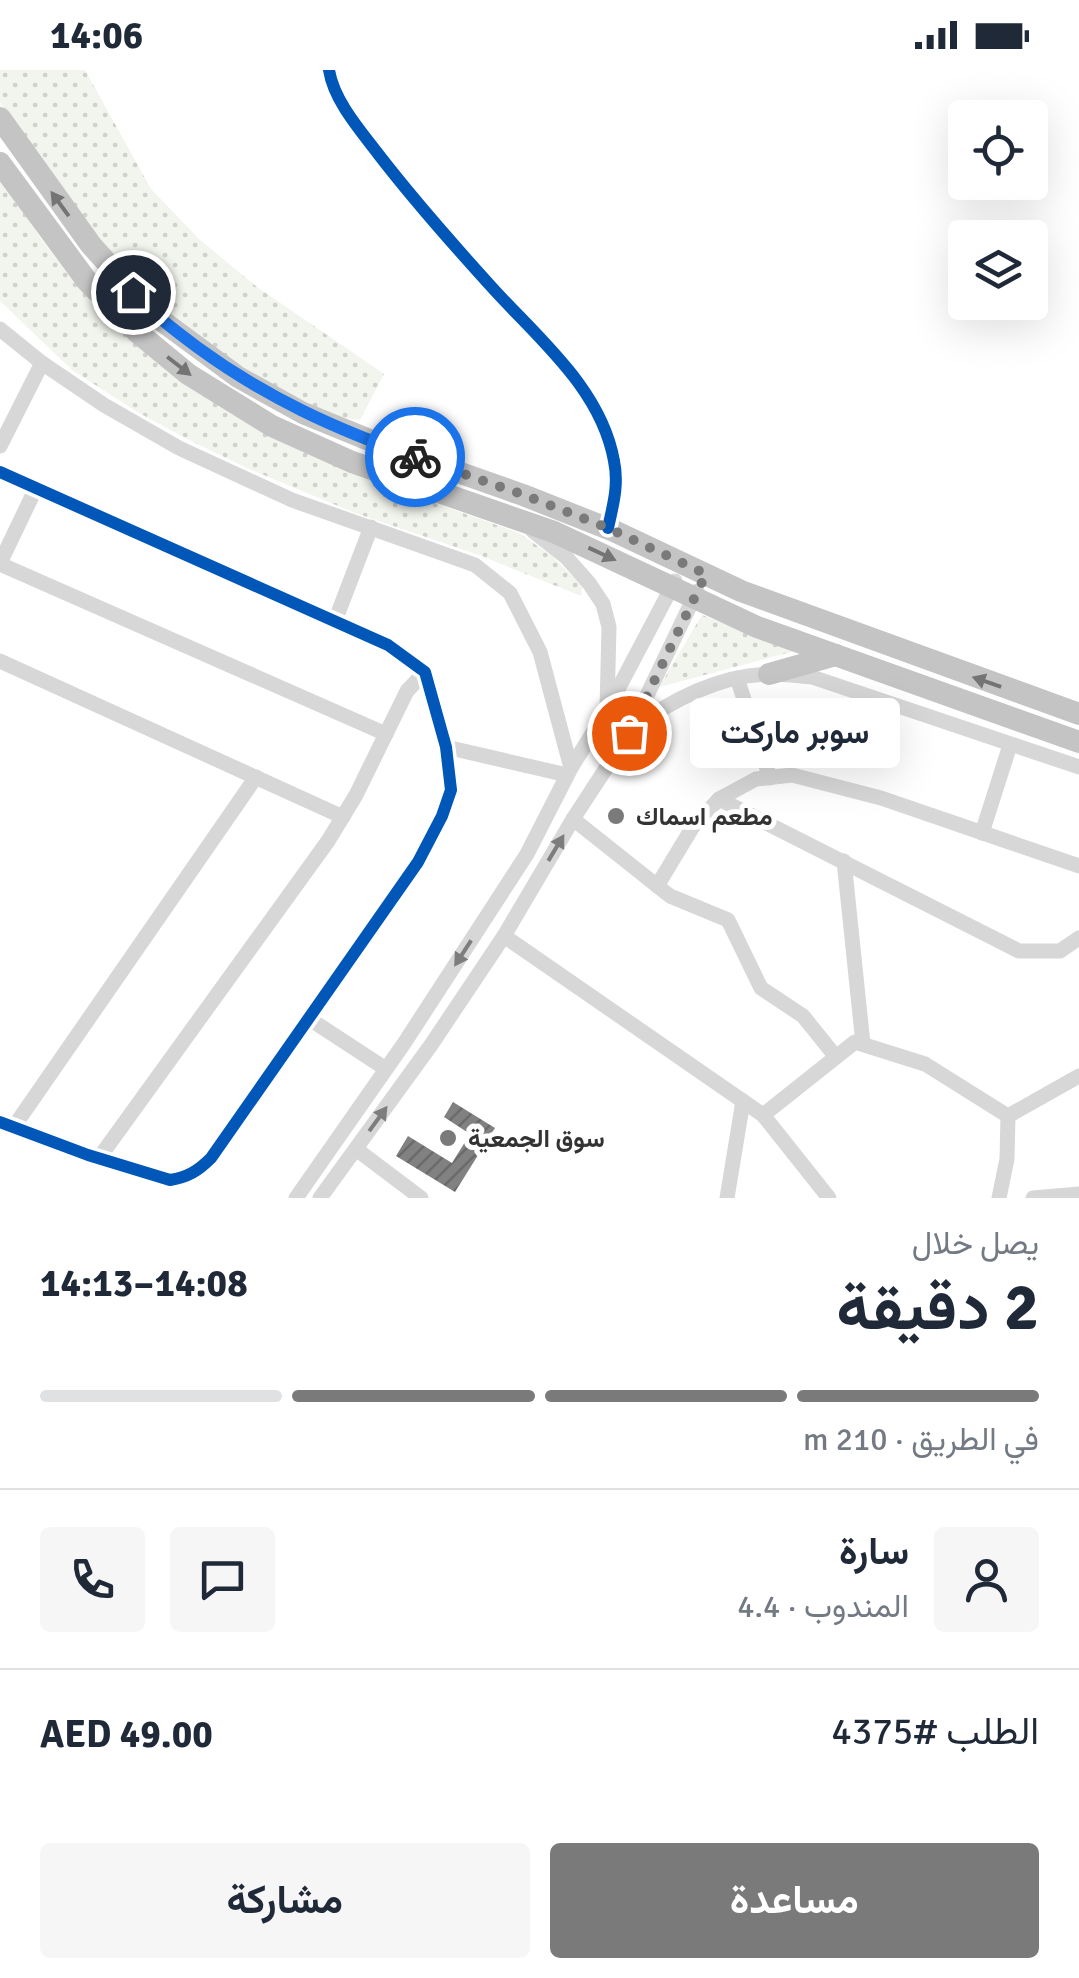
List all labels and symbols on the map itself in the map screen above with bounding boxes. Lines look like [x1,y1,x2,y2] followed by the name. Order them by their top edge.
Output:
[51,191,71,217] one-way arrow
[91,250,176,335] pin
[166,355,192,376] one-way arrow
[365,407,465,507] courier
[588,546,617,563] one-way arrow
[972,674,1002,689] one-way arrow
[587,691,672,776] pin
[689,698,899,768] callout: سوبر ماركت
[636,801,773,833] place label: مطعم اسماك
[605,805,627,827] marker: مطعم اسماك
[547,834,564,862] one-way arrow
[455,939,473,966] one-way arrow
[367,1106,387,1133] one-way arrow
[468,1123,605,1154] place label: سوق الجمعية
[437,1127,459,1149] marker: سوق الجمعية

